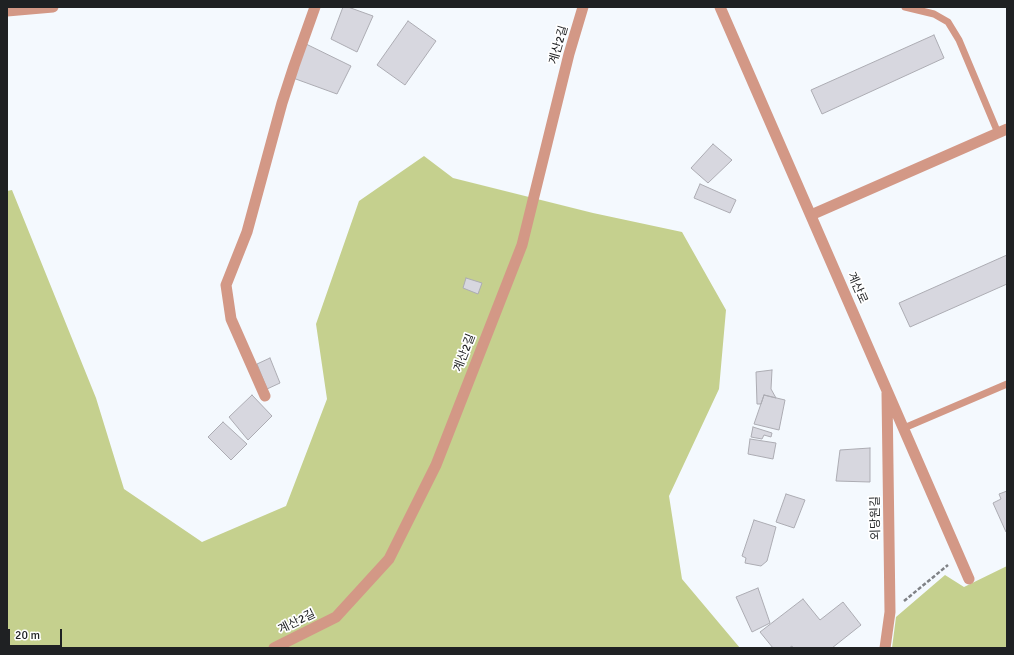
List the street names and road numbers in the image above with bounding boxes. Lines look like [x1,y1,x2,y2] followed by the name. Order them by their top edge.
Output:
[547,24,571,66] street label: 계산2길
[844,270,870,306] street label: 계산로
[451,332,479,374] street label: 계산2길
[868,496,884,540] street label: 외당원길
[276,607,318,637] street label: 계산2길

